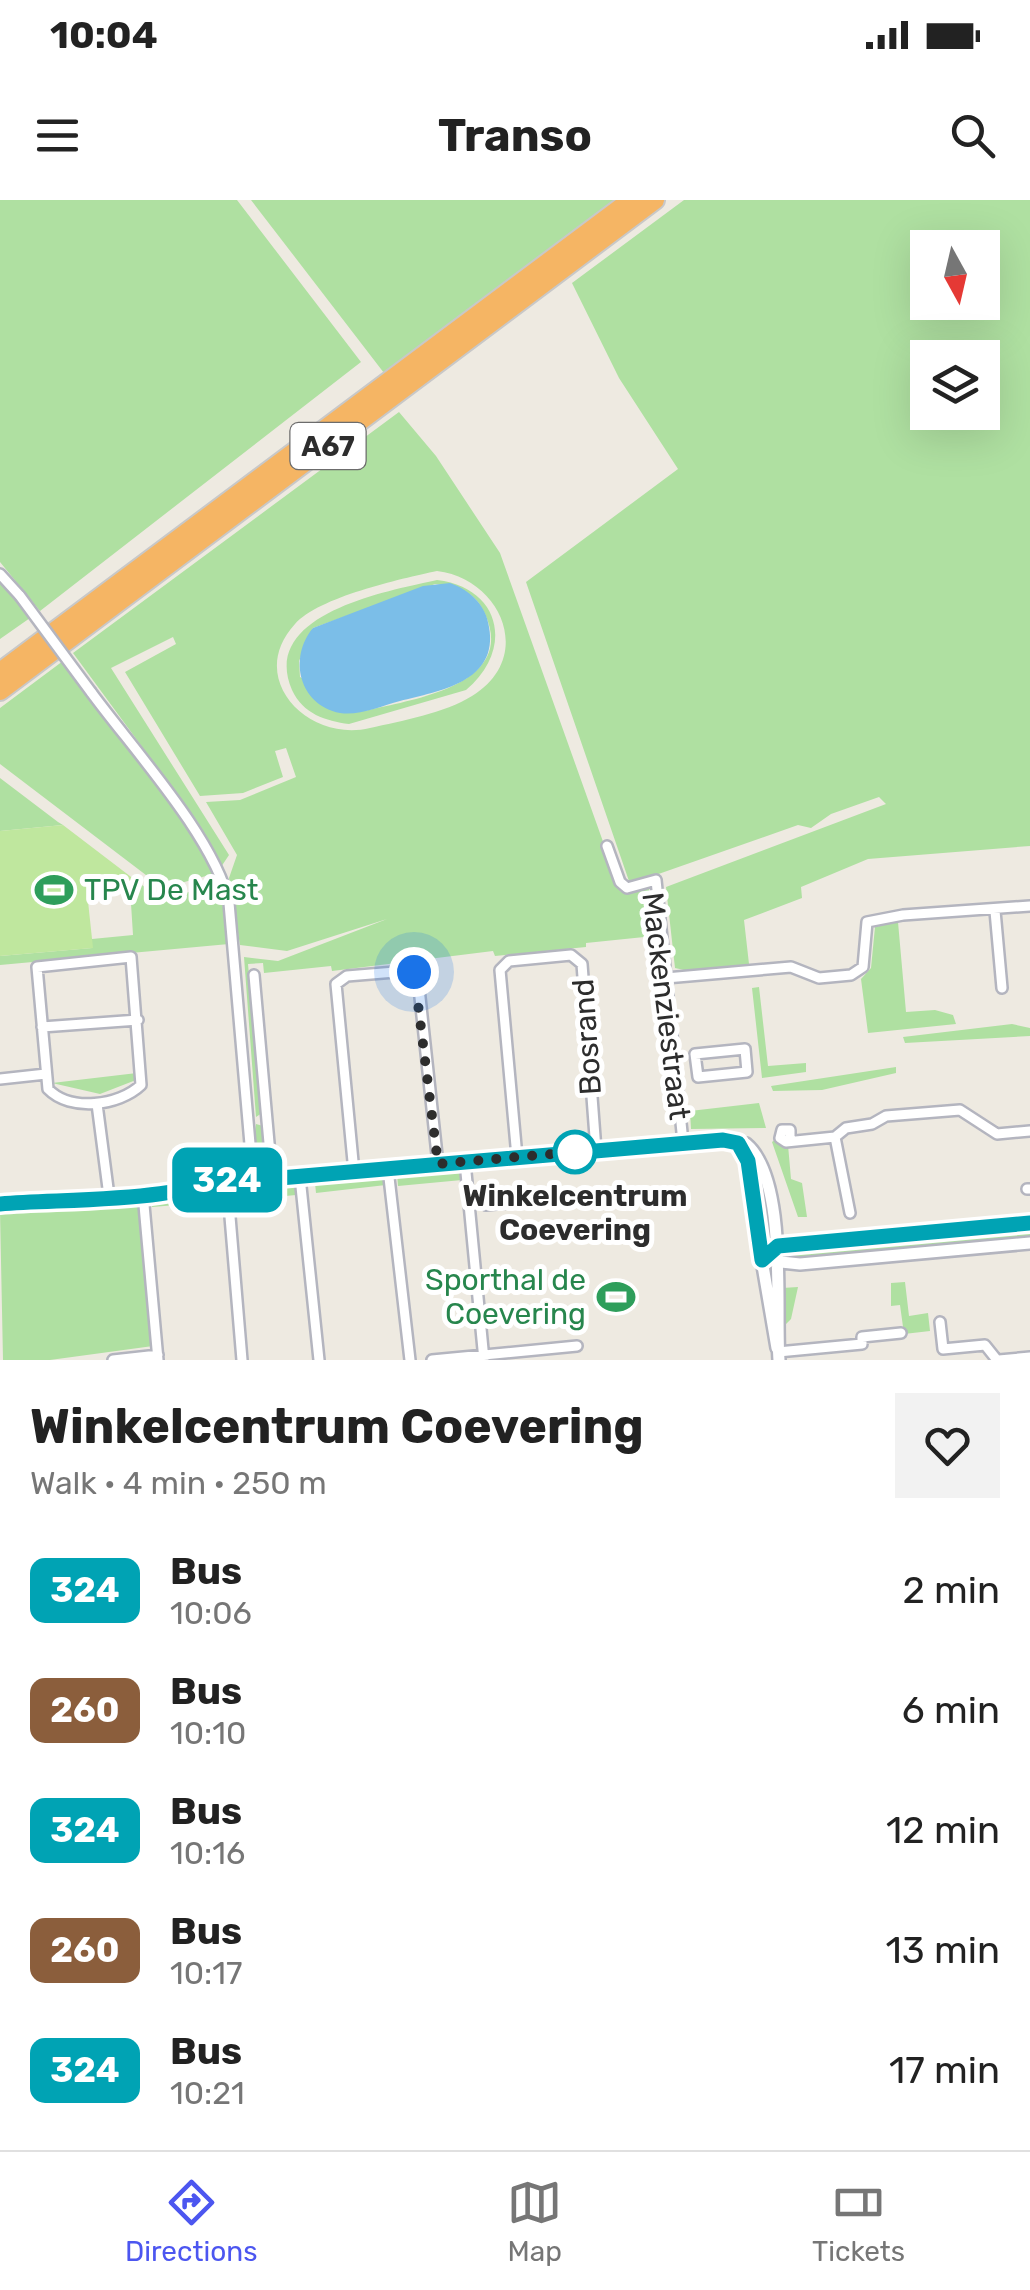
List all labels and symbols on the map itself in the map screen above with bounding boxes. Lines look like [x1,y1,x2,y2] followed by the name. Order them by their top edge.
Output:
[910,230,1000,320] north arrow
[290,423,366,469] road number: A67
[33,869,75,911] sports icon: TPV De Mast
[84,872,259,908] place label: TPV De Mast
[634,890,698,1122] street label: Mackenziestraat
[389,947,439,997] your location
[565,978,609,1096] street label: Bosrand
[554,1131,596,1173] marker: Winkelcentrum Coevering
[170,1148,284,1212] line badge: 324
[462,1178,688,1248] place label: Winkelcentrum Coevering
[425,1262,586,1332] place label: Sporthal de Coevering
[595,1276,637,1318] sports icon: Sporthal de Coevering

